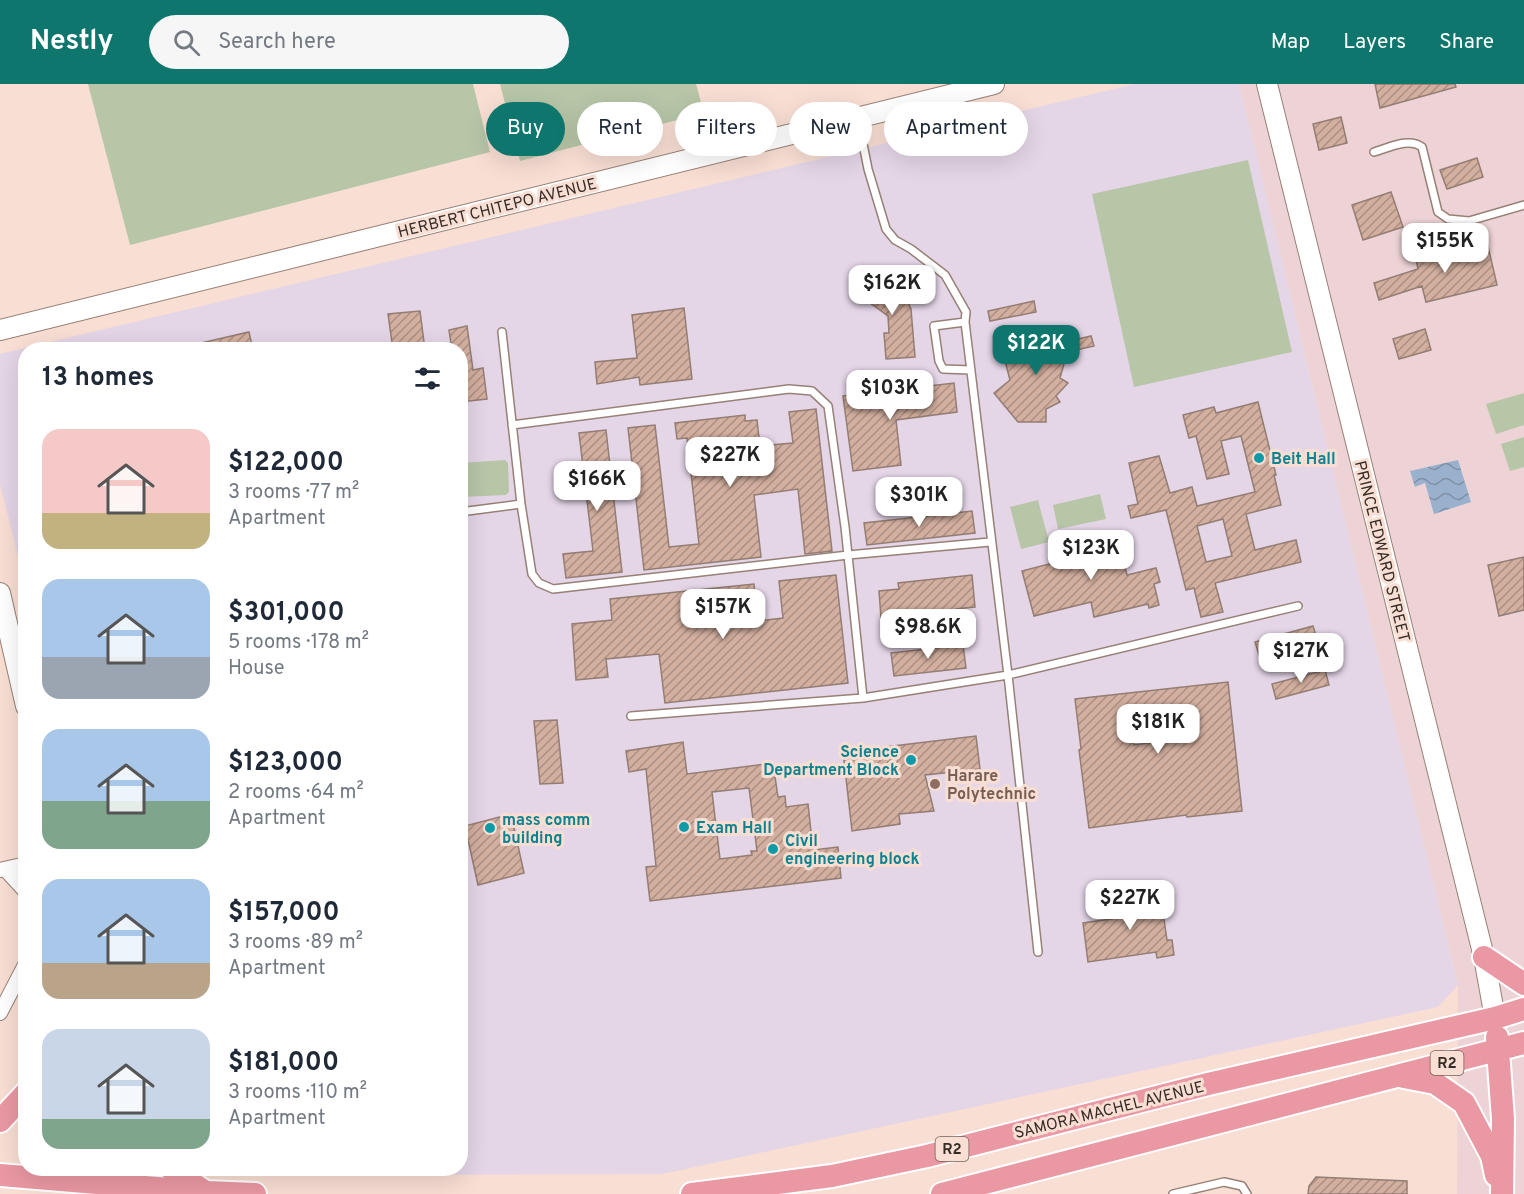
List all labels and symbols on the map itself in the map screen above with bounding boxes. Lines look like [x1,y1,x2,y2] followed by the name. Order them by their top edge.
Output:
[396,175,599,243] street label: HERBERT CHITEPO AVENUE
[1403,223,1487,274] pin: $155K
[850,265,934,316] pin: $162K
[994,325,1078,376] pin: $122K
[848,370,932,421] pin: $103K
[688,437,772,488] pin: $227K
[1271,450,1336,470] place label: Beit Hall
[1252,451,1266,465] marker: Beit Hall
[1349,459,1413,644] street label: PRINCE EDWARD STREET
[555,461,639,512] pin: $166K
[877,477,961,528] pin: $301K
[1049,530,1133,581] pin: $123K
[681,589,765,640] pin: $157K
[879,609,977,660] pin: $98.6K
[1259,633,1343,684] pin: $127K
[1116,704,1200,755] pin: $181K
[763,743,899,781] place label: Science Department Block
[904,753,918,767] marker: Science Department Block
[947,767,1036,805] place label: Harare Polytechnic
[928,777,942,791] marker: Harare Polytechnic
[502,811,590,849] place label: mass comm building
[696,819,772,839] place label: Exam Hall
[677,820,691,834] marker: Exam Hall
[483,821,497,835] marker: mass comm building
[785,832,920,870] place label: Civil engineering block
[766,842,780,856] marker: Civil engineering block
[1088,880,1172,931] pin: $227K
[1430,1051,1464,1075] road number: R2
[1013,1078,1206,1144] street label: SAMORA MACHEL AVENUE
[936,1137,968,1161] road number: R2

